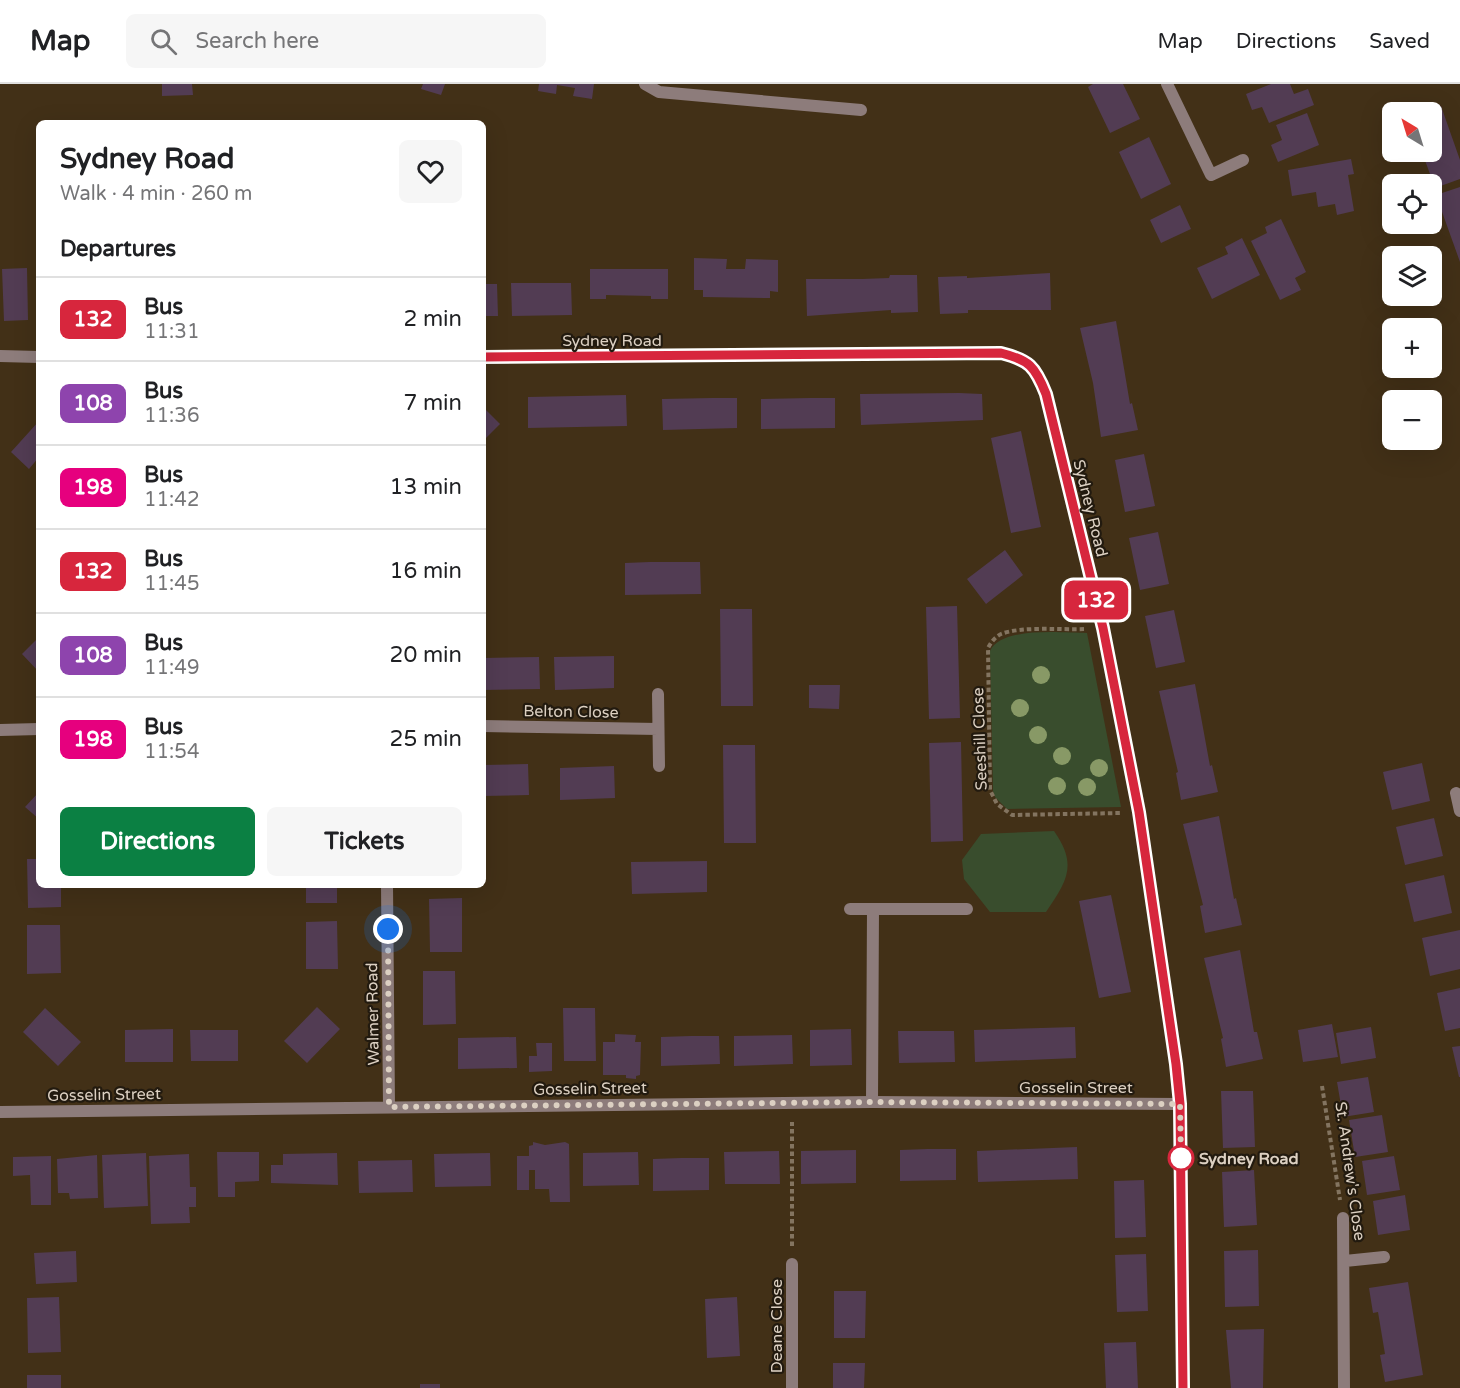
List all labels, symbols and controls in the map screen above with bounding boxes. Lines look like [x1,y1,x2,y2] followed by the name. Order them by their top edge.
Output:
[126,14,546,68] search box
[30,24,90,58] text: Map
[147,25,180,58] icon: search
[195,28,319,54] text: Search here
[1157,29,1203,54] text: Map
[1236,29,1336,54] text: Directions
[1369,29,1430,54] text: Saved
[1382,102,1442,162] north arrow
[1382,102,1442,450] map controls
[399,140,462,203] button: heart
[60,142,234,176] text: Sydney Road
[1382,174,1442,234] button: locate
[60,182,252,206] text: Walk · 4 min · 260 m
[60,236,176,262] text: Departures
[1382,246,1442,306] button: layers
[144,294,183,320] text: Bus
[403,306,462,332] text: 2 min
[73,307,113,332] text: 132
[1382,318,1442,378] button: +
[144,320,199,344] text: 11:31
[562,331,662,351] street label: Sydney Road
[144,378,183,404] text: Bus
[403,390,462,416] text: 7 min
[1382,390,1442,450] button: −
[73,391,113,416] text: 108
[144,404,199,428] text: 11:36
[1068,457,1112,559] street label: Sydney Road
[144,462,183,488] text: Bus
[390,474,462,500] text: 13 min
[73,475,113,500] text: 198
[144,488,199,512] text: 11:42
[144,546,183,572] text: Bus
[390,558,462,584] text: 16 min
[73,559,113,584] text: 132
[144,572,199,596] text: 11:45
[1062,580,1130,620] line badge: 132
[1076,588,1116,613] text: 132
[144,630,183,656] text: Bus
[390,642,462,668] text: 20 min
[73,643,113,668] text: 108
[144,656,199,680] text: 11:49
[968,687,992,791] street label: Seeshill Close
[523,701,619,723] street label: Belton Close
[144,714,183,740] text: Bus
[390,726,462,752] text: 25 min
[73,727,113,752] text: 198
[144,740,199,764] text: 11:54
[60,807,255,876] button: Directions
[267,807,462,876] button: Tickets
[373,914,403,944] your location
[362,962,384,1066] street label: Walmer Road
[533,1078,647,1100] street label: Gosselin Street
[1019,1078,1133,1098] street label: Gosselin Street
[47,1084,161,1106] street label: Gosselin Street
[1330,1100,1370,1242] street label: St. Andrew's Close
[1168,1145,1194,1171] marker: Sydney Road
[1199,1149,1299,1169] place label: Sydney Road
[767,1279,787,1373] street label: Deane Close

